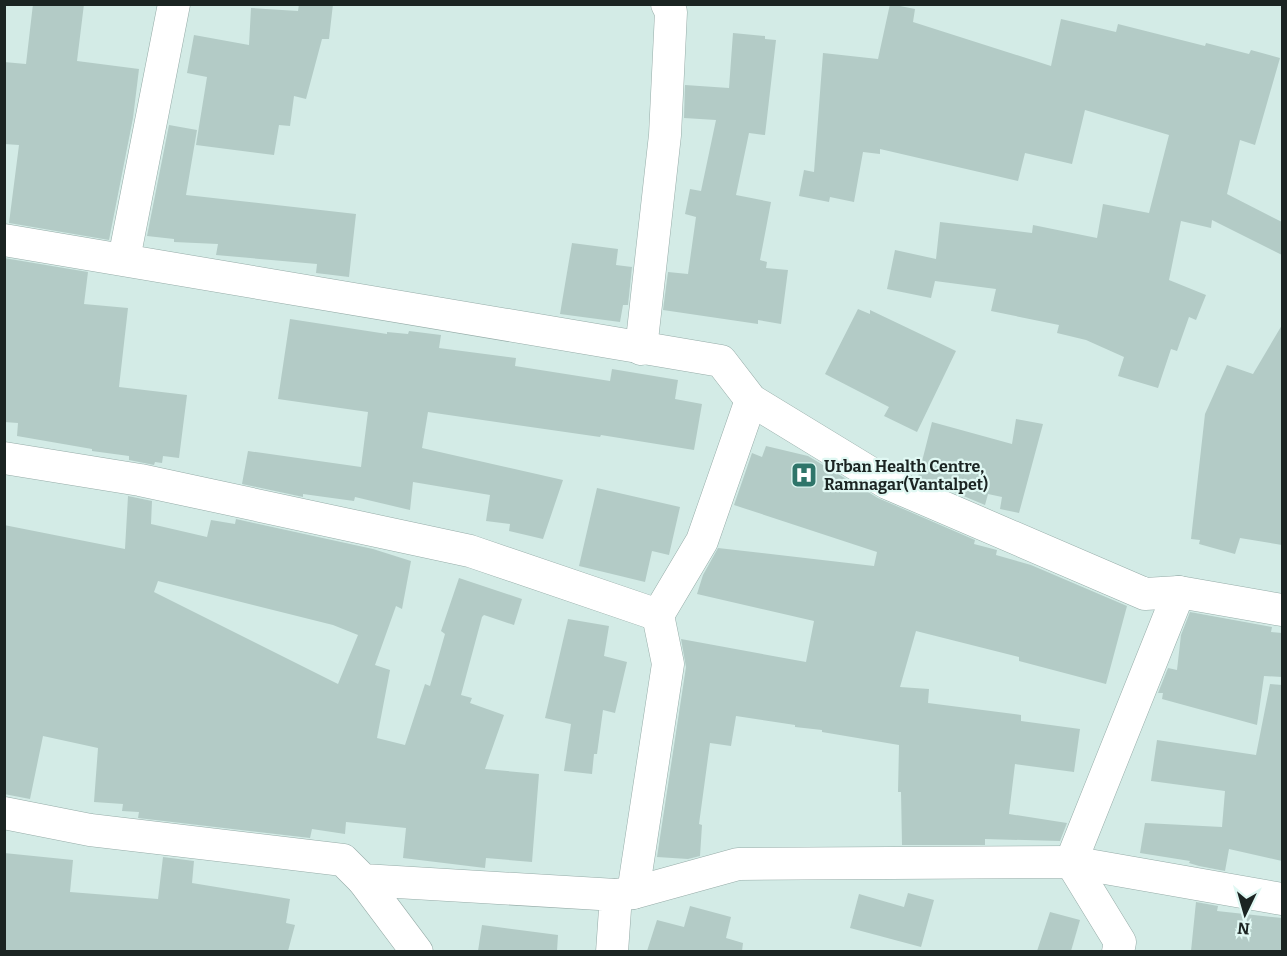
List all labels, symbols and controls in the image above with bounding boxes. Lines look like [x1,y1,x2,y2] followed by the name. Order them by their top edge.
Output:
[824,457,988,494] place label: Urban Health Centre, Ramnagar(Vantalpet)
[789,460,819,490] hospital icon: Urban Health Centre, Ramnagar(Vantalpet)
[1215,884,1275,944] north arrow
[1237,918,1251,938] text: N

